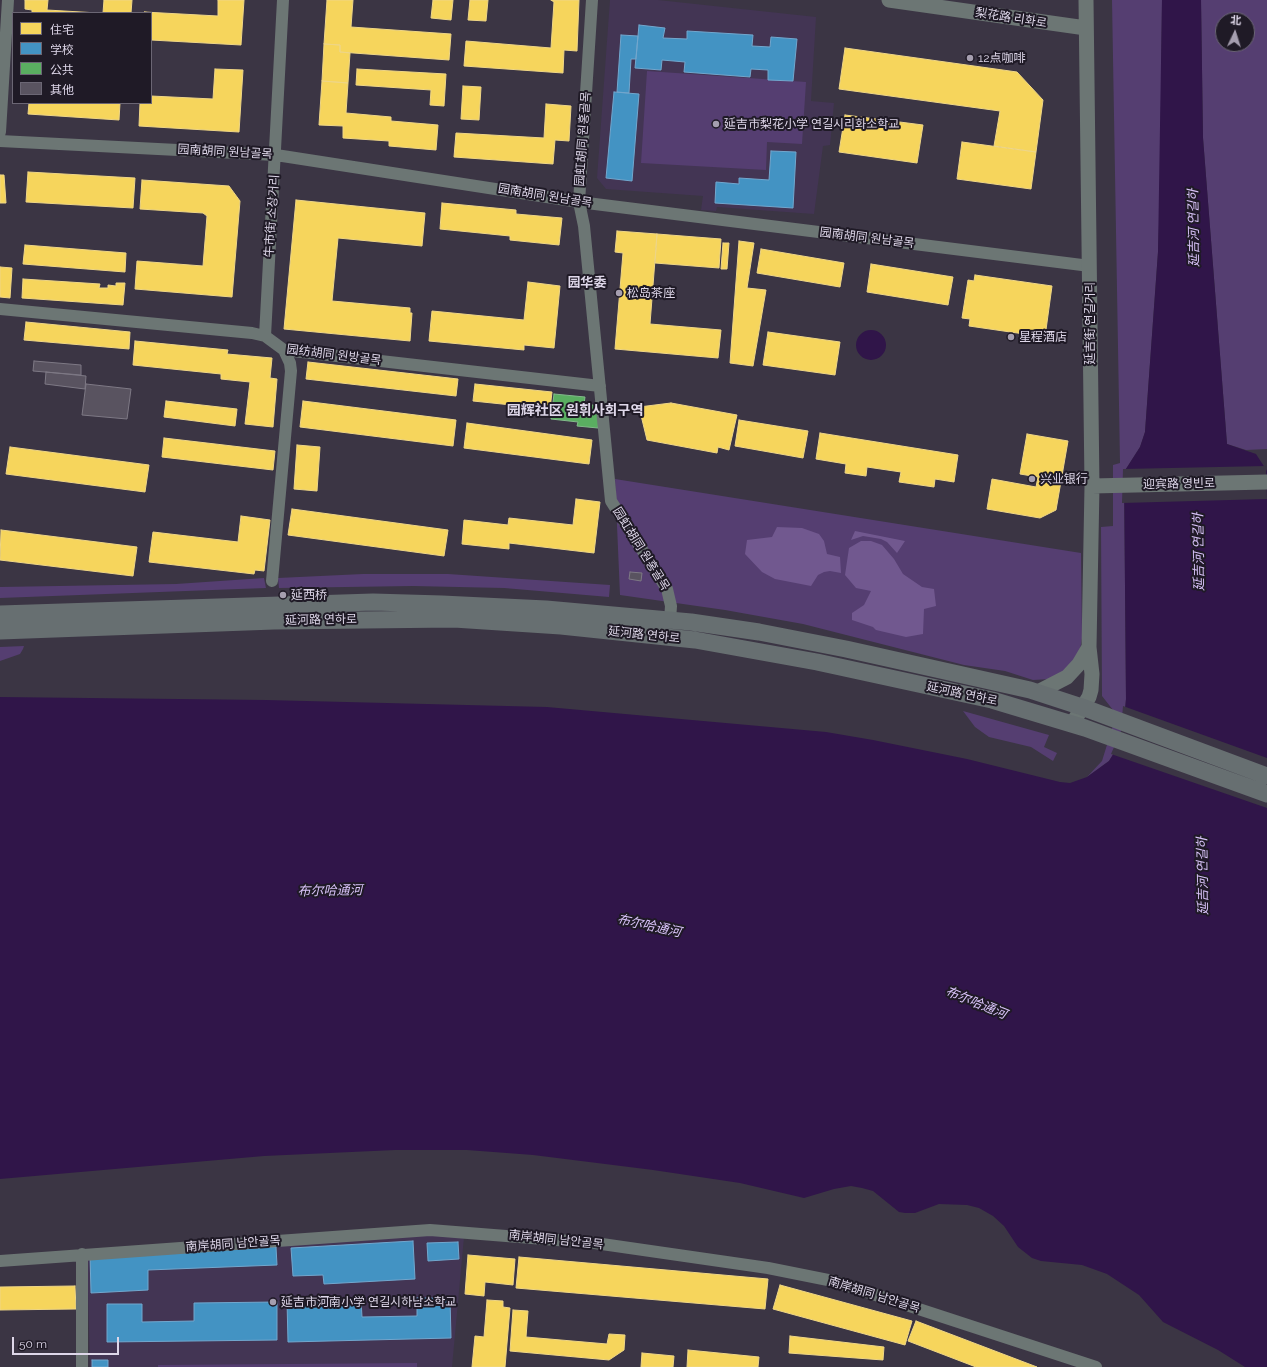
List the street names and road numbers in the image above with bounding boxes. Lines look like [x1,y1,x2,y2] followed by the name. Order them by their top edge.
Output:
[974,5,1048,31] street label: 梨花路 리화로
[572,91,594,187] street label: 园虹胡同 원홍골목
[177,142,273,162] street label: 园南胡同 원남골목
[262,174,282,258] street label: 牛市街 소장거리
[497,181,593,211] street label: 园南胡同 원남골목
[819,225,915,251] street label: 园南胡同 원남골목
[1083,281,1097,365] street label: 延吉街 연길거리
[286,342,382,368] street label: 园纺胡同 원방골목
[1143,476,1215,492] street label: 迎宾路 영빈로
[610,505,672,593] street label: 园虹胡同 원홍골목
[285,612,357,628] street label: 延河路 연하로
[607,624,681,646] street label: 延河路 연하로
[925,679,999,709] street label: 延河路 연하로
[508,1228,604,1252] street label: 南岸胡同 남안골목
[185,1233,281,1255] street label: 南岸胡同 남안골목
[826,1274,922,1316] street label: 南岸胡同 남안골목

